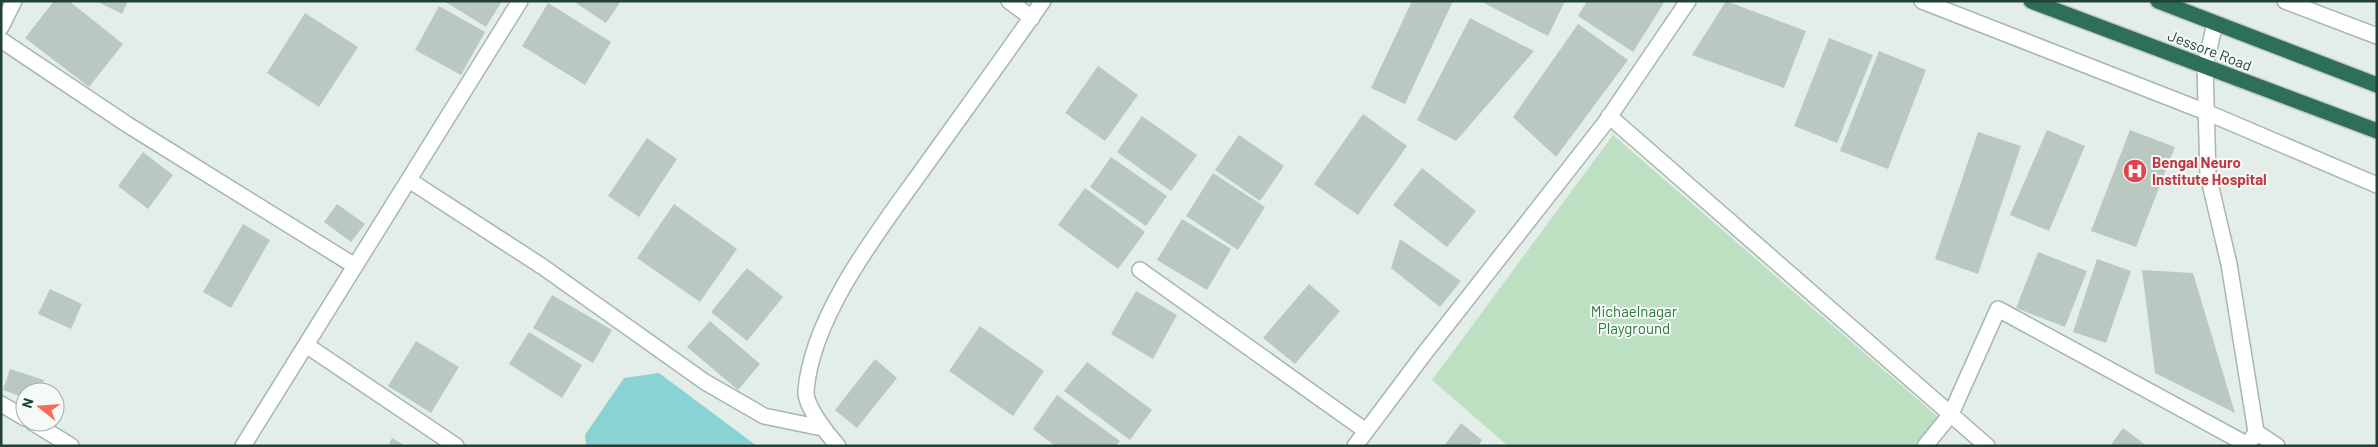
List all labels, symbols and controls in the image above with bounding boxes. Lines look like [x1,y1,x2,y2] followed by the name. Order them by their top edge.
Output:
[2165,26,2255,74] street label: Jessore Road
[2152,153,2267,188] place label: Bengal Neuro Institute Hospital
[2122,158,2148,184] hospital icon: Bengal Neuro Institute Hospital
[1591,302,1678,337] park label: Michaelnagar Playground
[15,382,65,432] north arrow
[18,396,37,410] text: N

